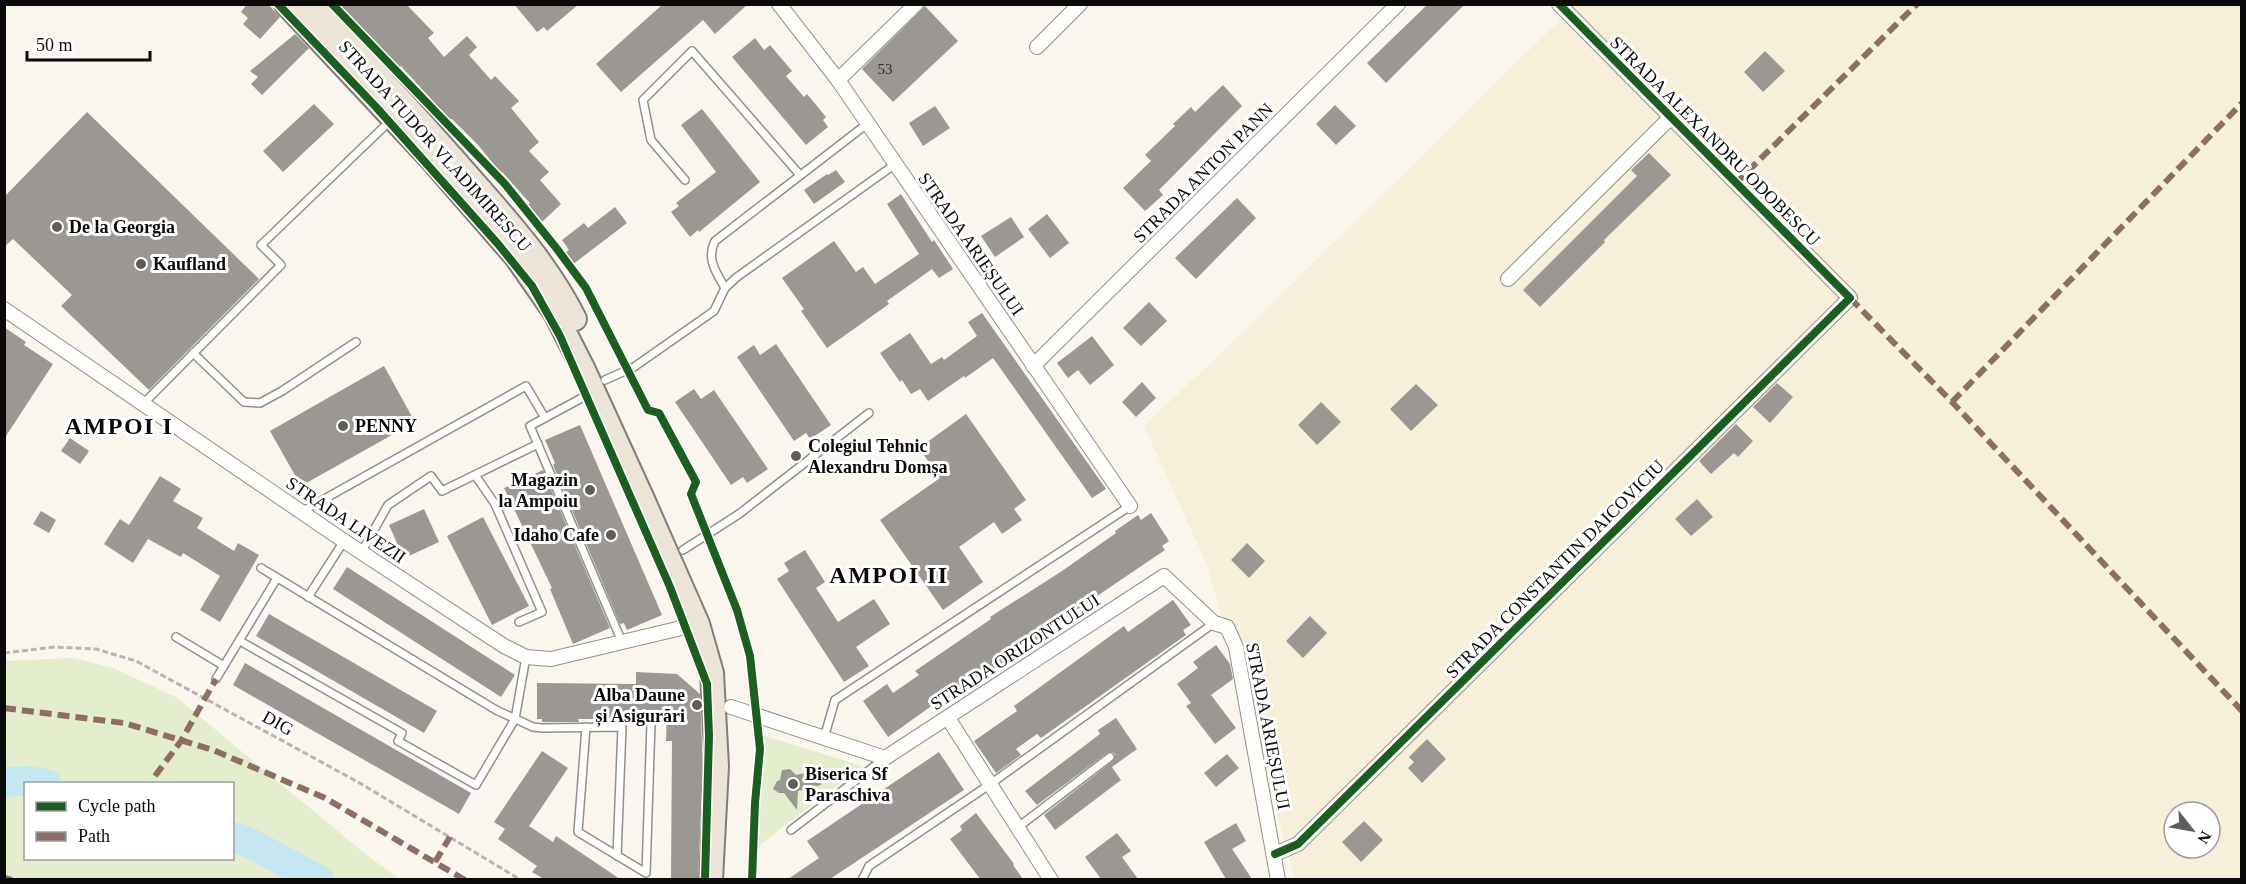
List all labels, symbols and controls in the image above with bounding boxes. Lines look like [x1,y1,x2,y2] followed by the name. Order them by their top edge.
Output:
[27,24,150,62] scale bar
[1606,32,1824,250] street label: STRADA ALEXANDRU ODOBESCU
[36,35,73,55] text: 50 m
[335,36,535,256] street label: STRADA TUDOR VLADIMIRESCU
[878,61,893,77] house number: 53
[1129,99,1277,247] street label: STRADA ANTON PANN
[914,169,1028,319] street label: STRADA ARIEȘULUI
[69,217,175,237] place label: De la Georgia
[50,220,64,234] marker: De la Georgia
[153,254,226,274] place label: Kaufland
[134,257,148,271] marker: Kaufland
[65,413,173,439] district label: AMPOI I
[355,416,417,436] place label: PENNY
[336,419,350,433] marker: PENNY
[808,436,948,478] place label: Colegiul Tehnic Alexandru Domșa
[789,449,803,463] marker: Colegiul Tehnic Alexandru Domșa
[1442,456,1668,682] street label: STRADA CONSTANTIN DAICOVICIU
[498,470,578,511] place label: Magazin la Ampoiu
[283,473,409,567] street label: STRADA LIVEZII
[583,483,597,497] marker: Magazin la Ampoiu
[513,525,599,545] place label: Idaho Cafe
[604,528,618,542] marker: Idaho Cafe
[829,562,949,588] district label: AMPOI II
[927,590,1103,714] street label: STRADA ORIZONTULUI
[1242,641,1294,811] street label: STRADA ARIEȘULUI
[593,685,685,727] place label: Alba Daune și Asigurări
[690,698,704,712] marker: Alba Daune și Asigurări
[259,706,297,740] street label: DIG
[805,764,890,805] place label: Biserica Sf Paraschiva
[786,777,800,791] marker: Biserica Sf Paraschiva
[24,782,234,860] legend
[78,796,155,816] text: Cycle path
[2162,800,2222,860] north arrow
[78,826,110,846] text: Path
[2194,828,2215,847] text: N

